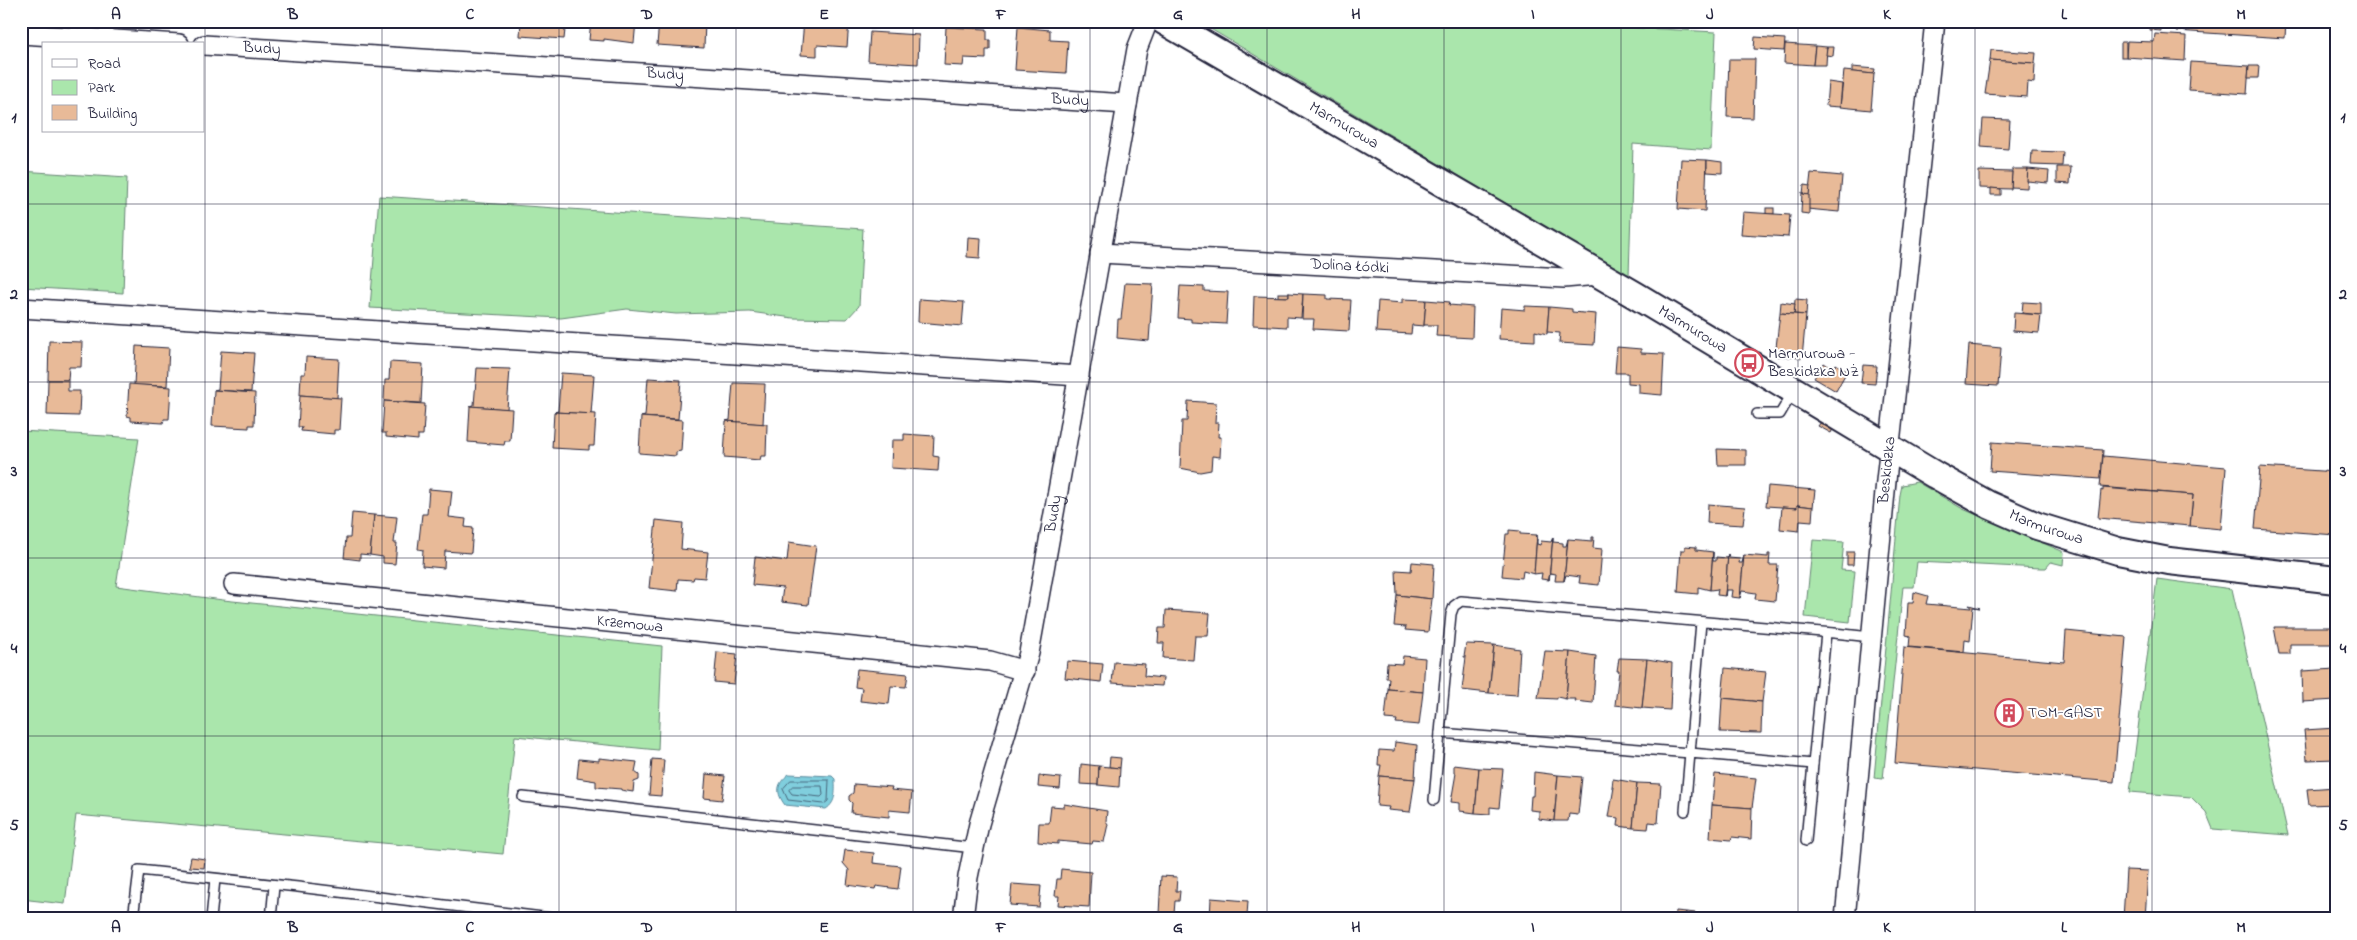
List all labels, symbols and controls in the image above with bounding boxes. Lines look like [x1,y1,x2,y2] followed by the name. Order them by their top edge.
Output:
[111,3,121,27] text: A
[287,3,299,27] text: B
[466,3,475,27] text: C
[640,3,653,27] text: D
[819,3,829,27] text: E
[995,3,1007,27] text: F
[1173,3,1183,27] text: G
[1351,3,1361,27] text: H
[1531,3,1535,27] text: I
[1706,3,1714,27] text: J
[1883,3,1892,27] text: K
[2061,3,2068,27] text: L
[2236,3,2246,27] text: M
[241,35,282,62] street label: Budy
[42,42,205,132] legend
[88,53,121,75] text: Road
[644,61,685,88] street label: Budy
[88,77,116,99] text: Park
[1050,87,1090,114] street label: Budy
[1304,96,1383,155] street label: Marmurowa
[87,103,137,126] text: Building
[11,106,17,130] text: 1
[2340,106,2346,130] text: 1
[1309,252,1390,281] street label: Dolina Łódki
[9,283,18,307] text: 2
[2338,283,2347,307] text: 2
[1653,299,1732,360] street label: Marmurowa
[1767,342,1859,384] place label: Marmurowa - Beskidzka NŻ
[1734,348,1764,378] bus stop icon: Marmurowa - Beskidzka NŻ
[1872,435,1903,506] street label: Beskidzka
[10,460,18,484] text: 3
[2339,460,2347,484] text: 3
[1039,493,1069,535] street label: Budy
[2005,503,2086,552] street label: Marmurowa
[596,609,664,640] street label: Krzemowa
[10,637,18,661] text: 4
[2339,637,2347,661] text: 4
[1994,698,2024,728] building icon: TOM-GAST
[2028,701,2103,725] place label: TOM-GAST
[9,814,19,838] text: 5
[2338,814,2348,838] text: 5
[111,916,121,940] text: A
[287,916,299,940] text: B
[466,916,475,940] text: C
[640,916,653,940] text: D
[819,916,829,940] text: E
[995,916,1007,940] text: F
[1173,916,1183,940] text: G
[1351,916,1361,940] text: H
[1531,916,1535,940] text: I
[1706,916,1714,940] text: J
[1883,916,1892,940] text: K
[2061,916,2068,940] text: L
[2236,916,2246,940] text: M

